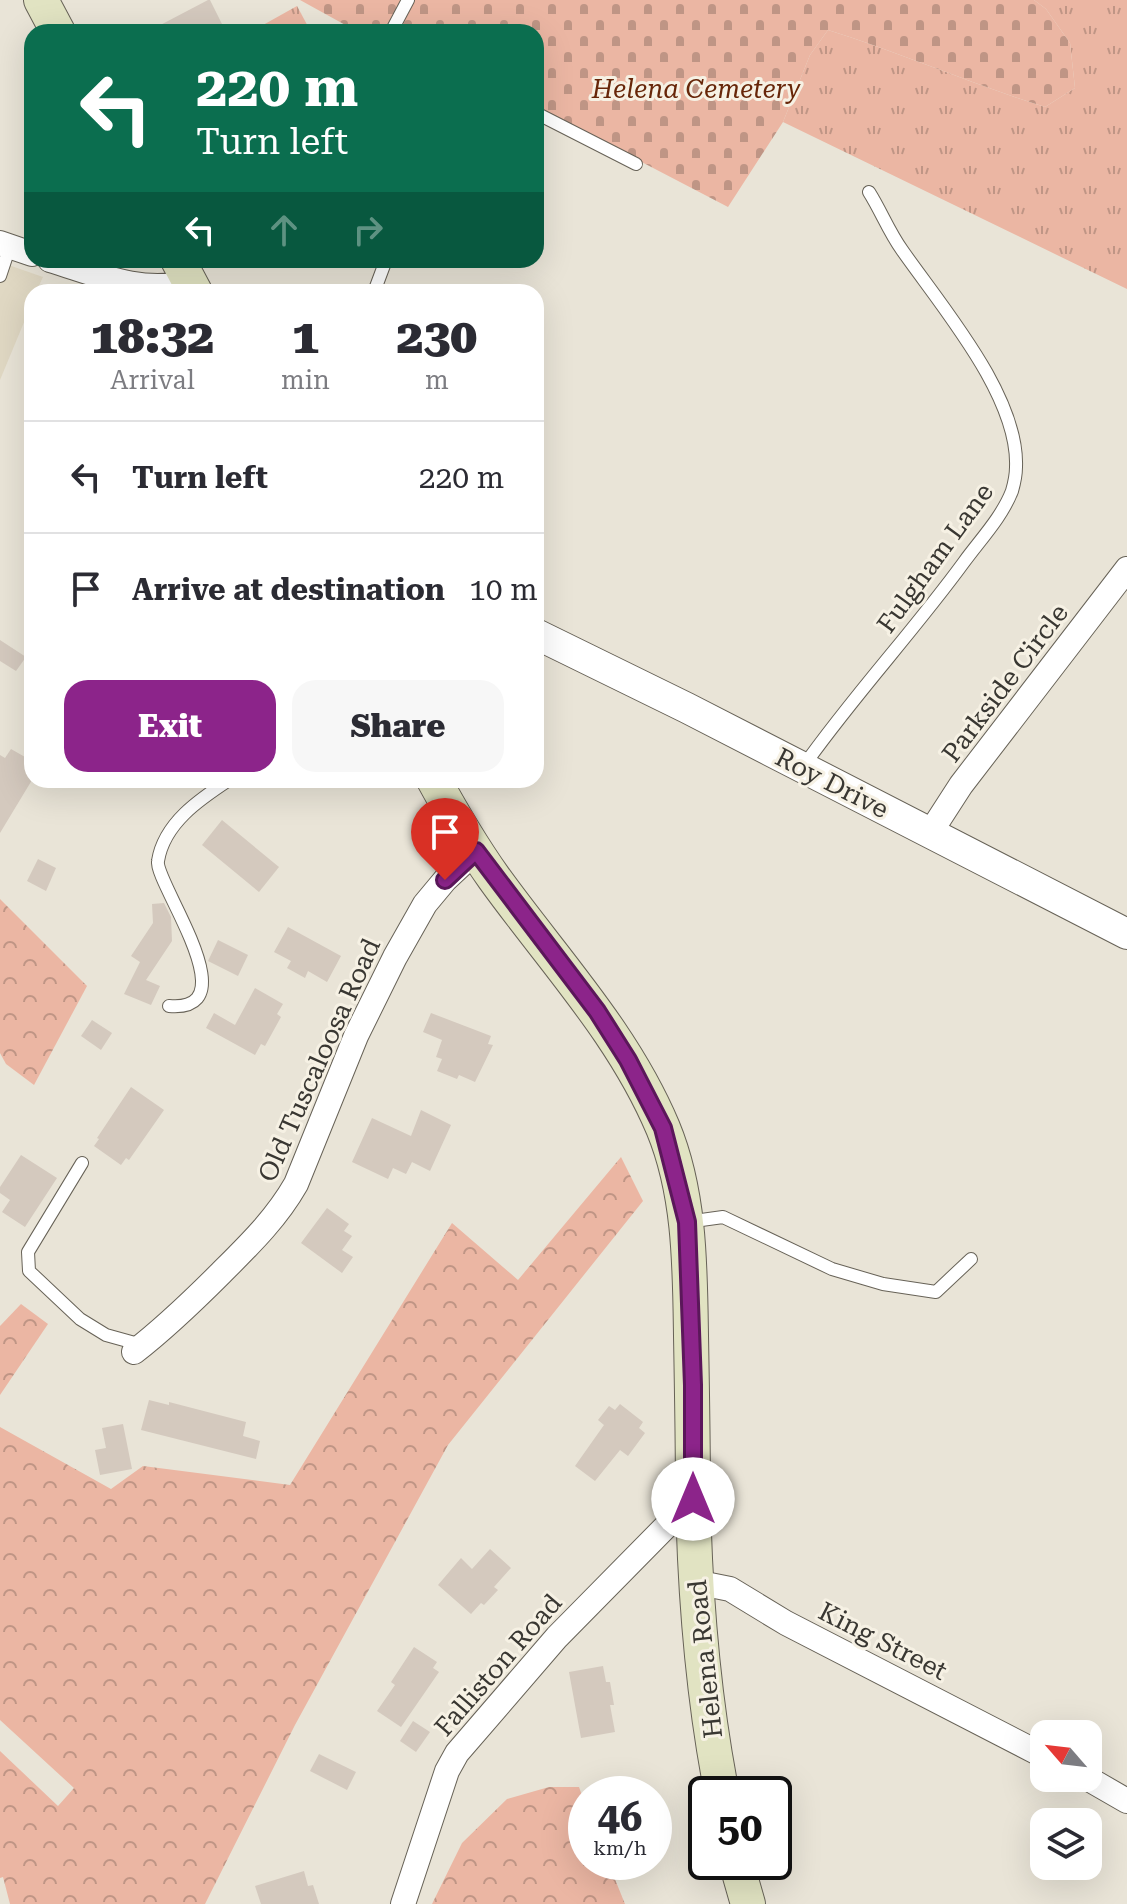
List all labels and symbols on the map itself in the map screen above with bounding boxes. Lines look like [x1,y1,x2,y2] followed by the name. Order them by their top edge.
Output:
[591,74,801,104] park label: Helena Cemetery
[871,477,999,639] street label: Fulgham Lane
[936,598,1074,768] street label: Parkside Circle
[770,742,894,824] street label: Roy Drive
[411,798,479,880] pin
[252,934,386,1186] street label: Old Tuscaloosa Road
[651,1457,735,1541] position arrow
[682,1578,728,1740] street label: Helena Road
[428,1588,568,1742] street label: Falliston Road
[814,1596,952,1686] street label: King Street
[1030,1720,1102,1792] north arrow
[688,1776,792,1880] speed limit sign: 50

